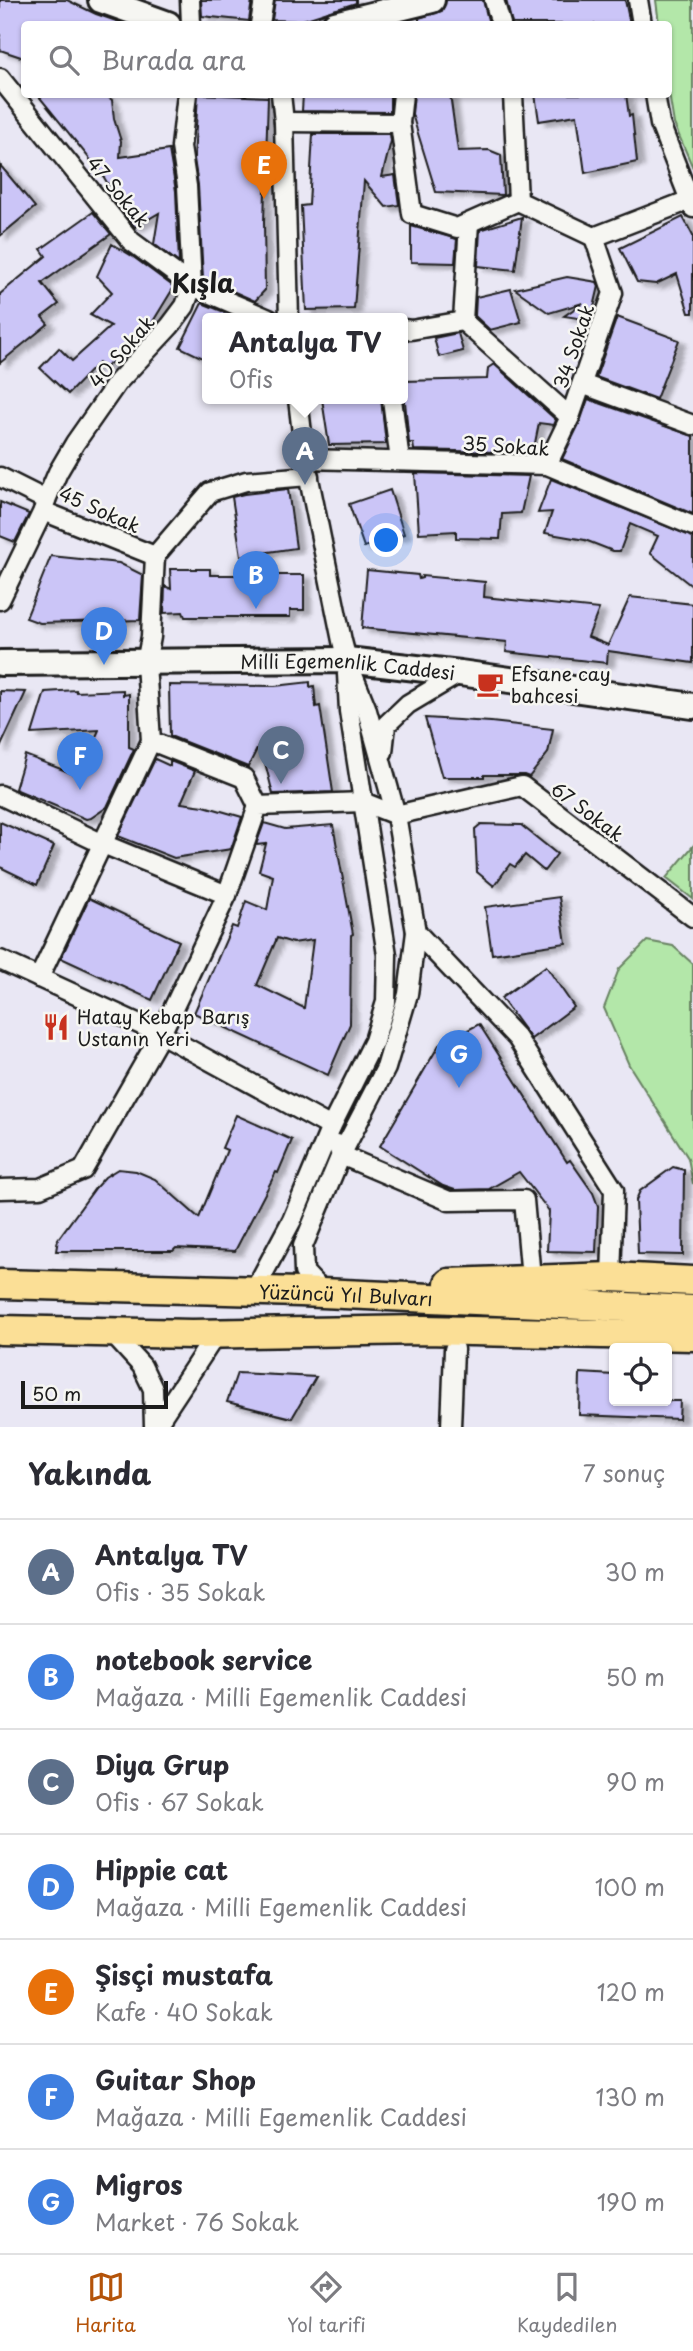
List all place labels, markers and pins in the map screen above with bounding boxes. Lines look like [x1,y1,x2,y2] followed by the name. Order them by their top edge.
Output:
[241,141,287,199] pin: E
[282,427,328,485] pin: A
[233,551,279,609] pin: B
[81,607,127,665] pin: D
[511,659,611,709] place label: Efsane cay bahcesi
[475,669,505,699] cafe icon: Efsane cay bahcesi
[258,726,304,784] pin: C
[57,732,103,790] pin: F
[77,1002,249,1052] place label: Hatay Kebap Barış Ustanın Yeri
[41,1012,71,1042] restaurant icon: Hatay Kebap Barış Ustanın Yeri
[436,1030,482,1088] pin: G

